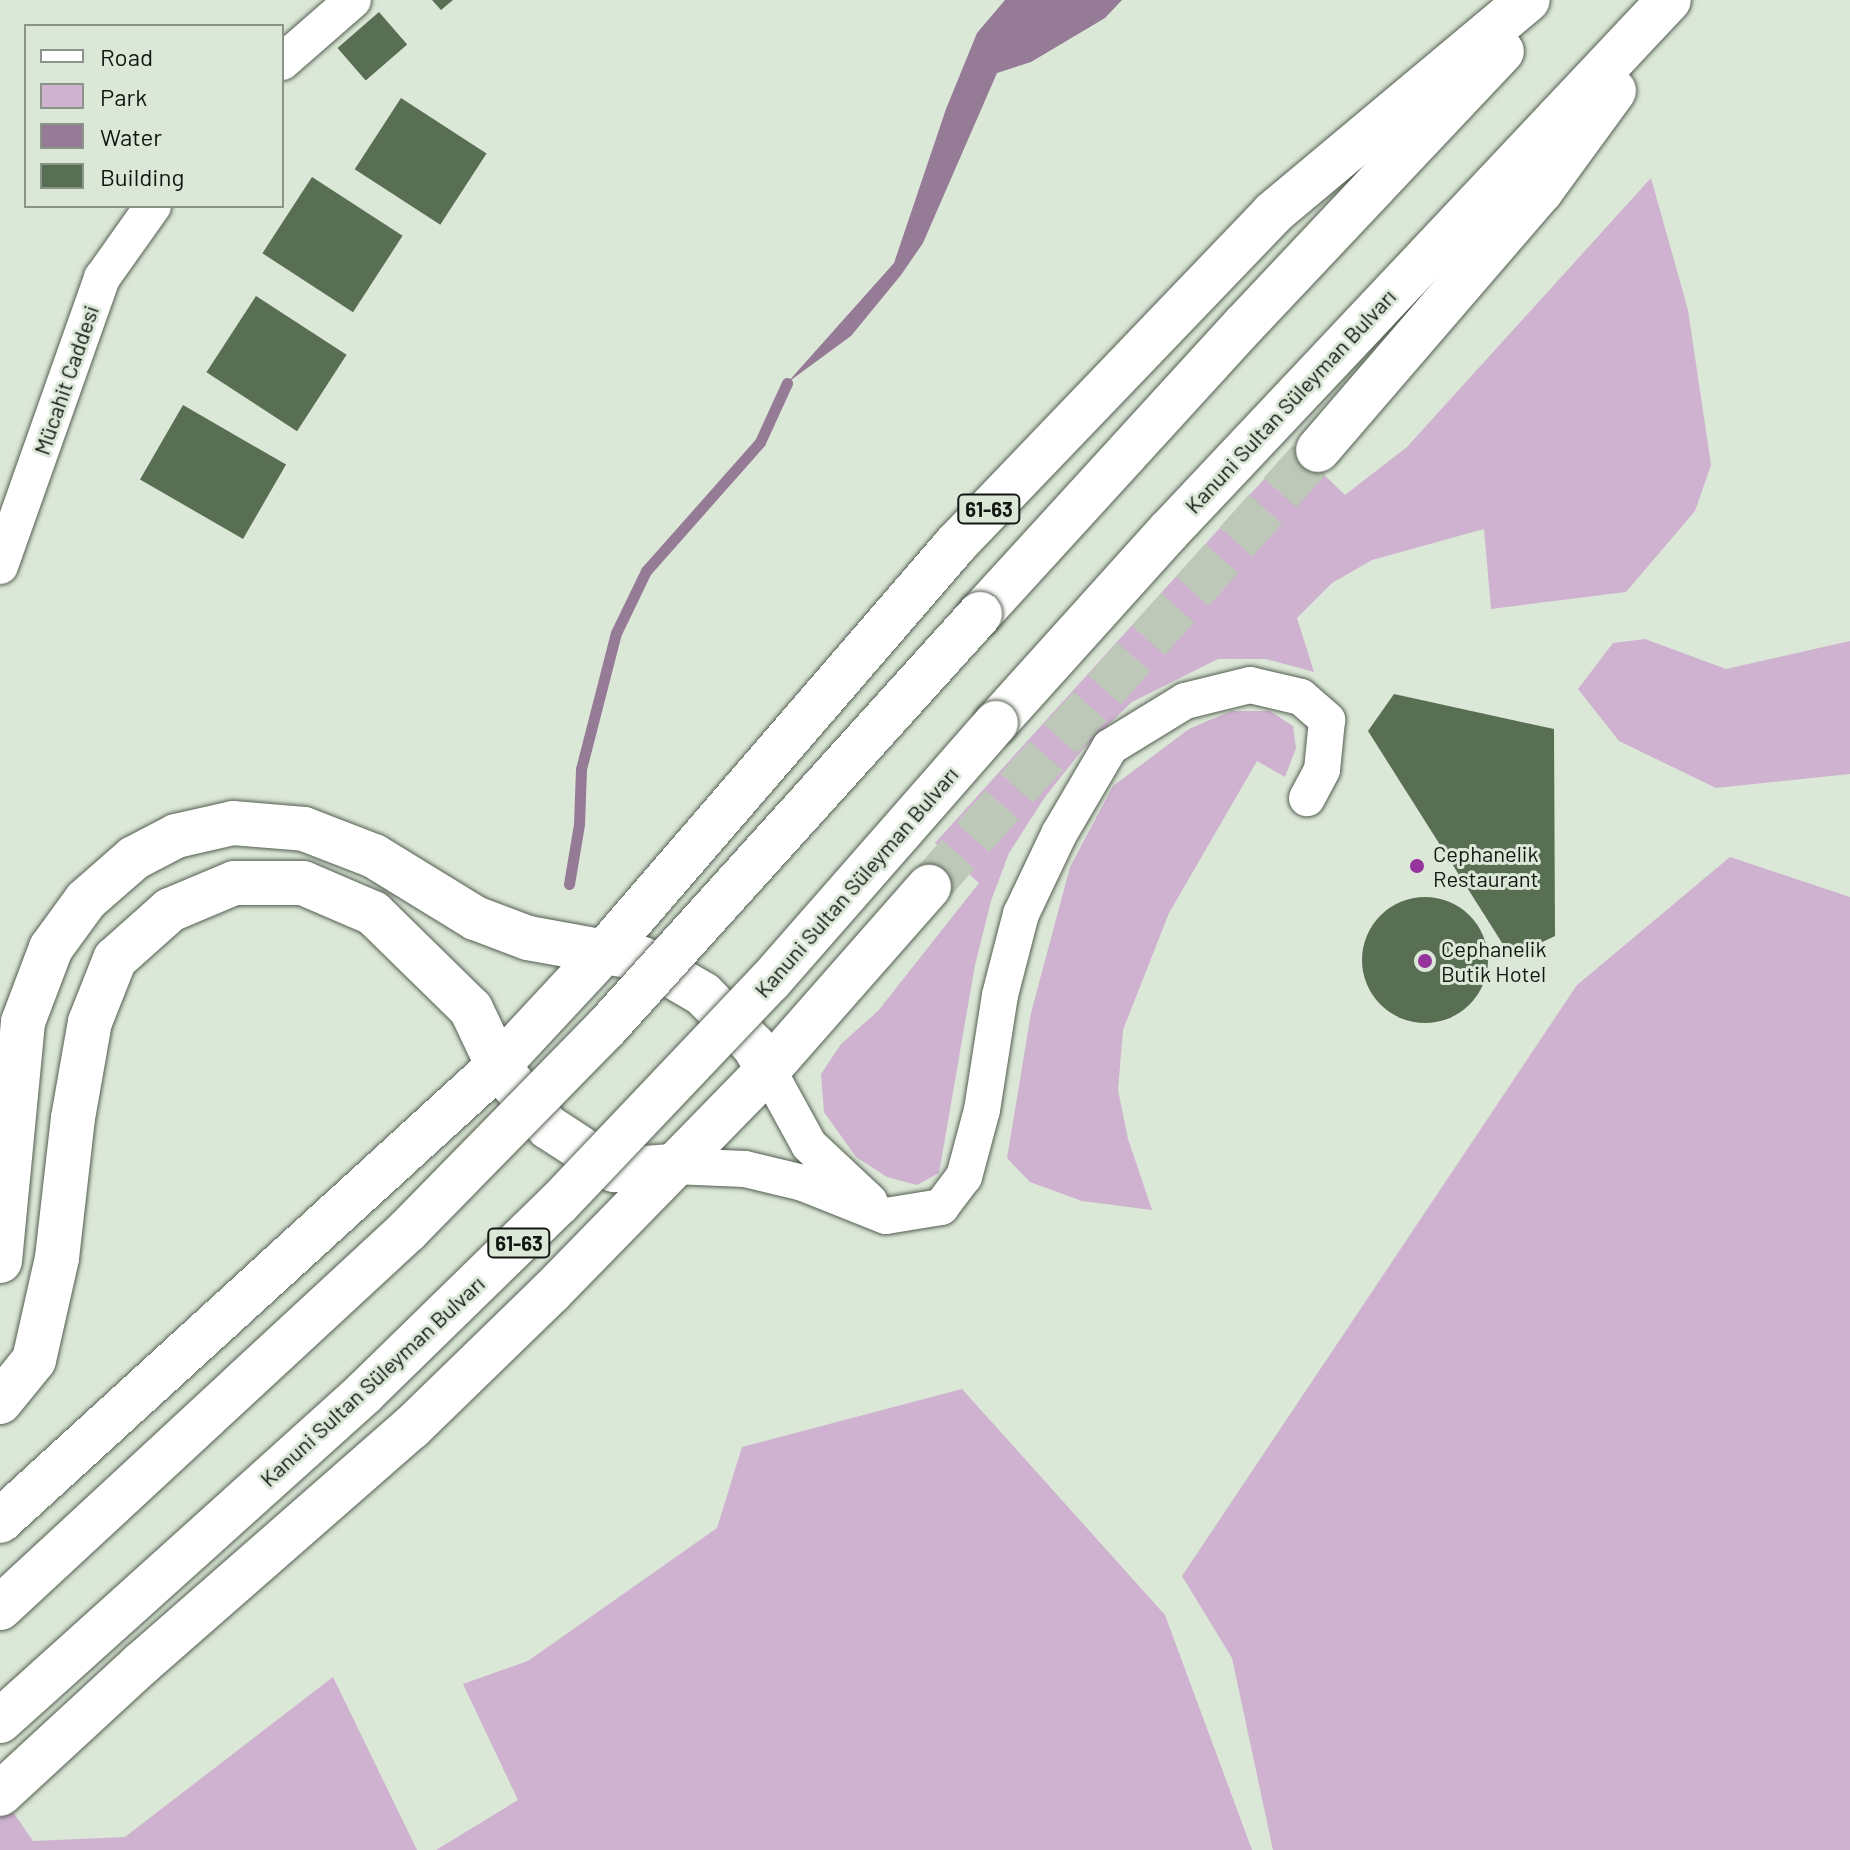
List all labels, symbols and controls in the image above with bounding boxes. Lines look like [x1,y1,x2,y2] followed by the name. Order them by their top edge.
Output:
[24,24,284,208] legend
[100,42,153,71] text: Road
[100,82,147,111] text: Park
[100,122,162,151] text: Water
[100,162,184,191] text: Building
[1179,283,1401,519] street label: Kanuni Sultan Süleyman Bulvarı
[28,302,104,458] street label: Mücahit Caddesi
[957,493,1021,525] road number: 61-63
[749,761,963,1003] street label: Kanuni Sultan Süleyman Bulvarı
[1433,840,1539,892] place label: Cephanelik Restaurant
[1408,857,1426,875] marker: Cephanelik Restaurant
[1441,935,1546,986] place label: Cephanelik Butik Hotel
[1416,952,1434,970] marker: Cephanelik Butik Hotel
[487,1227,551,1259] road number: 61-63
[254,1270,490,1492] street label: Kanuni Sultan Süleyman Bulvarı

